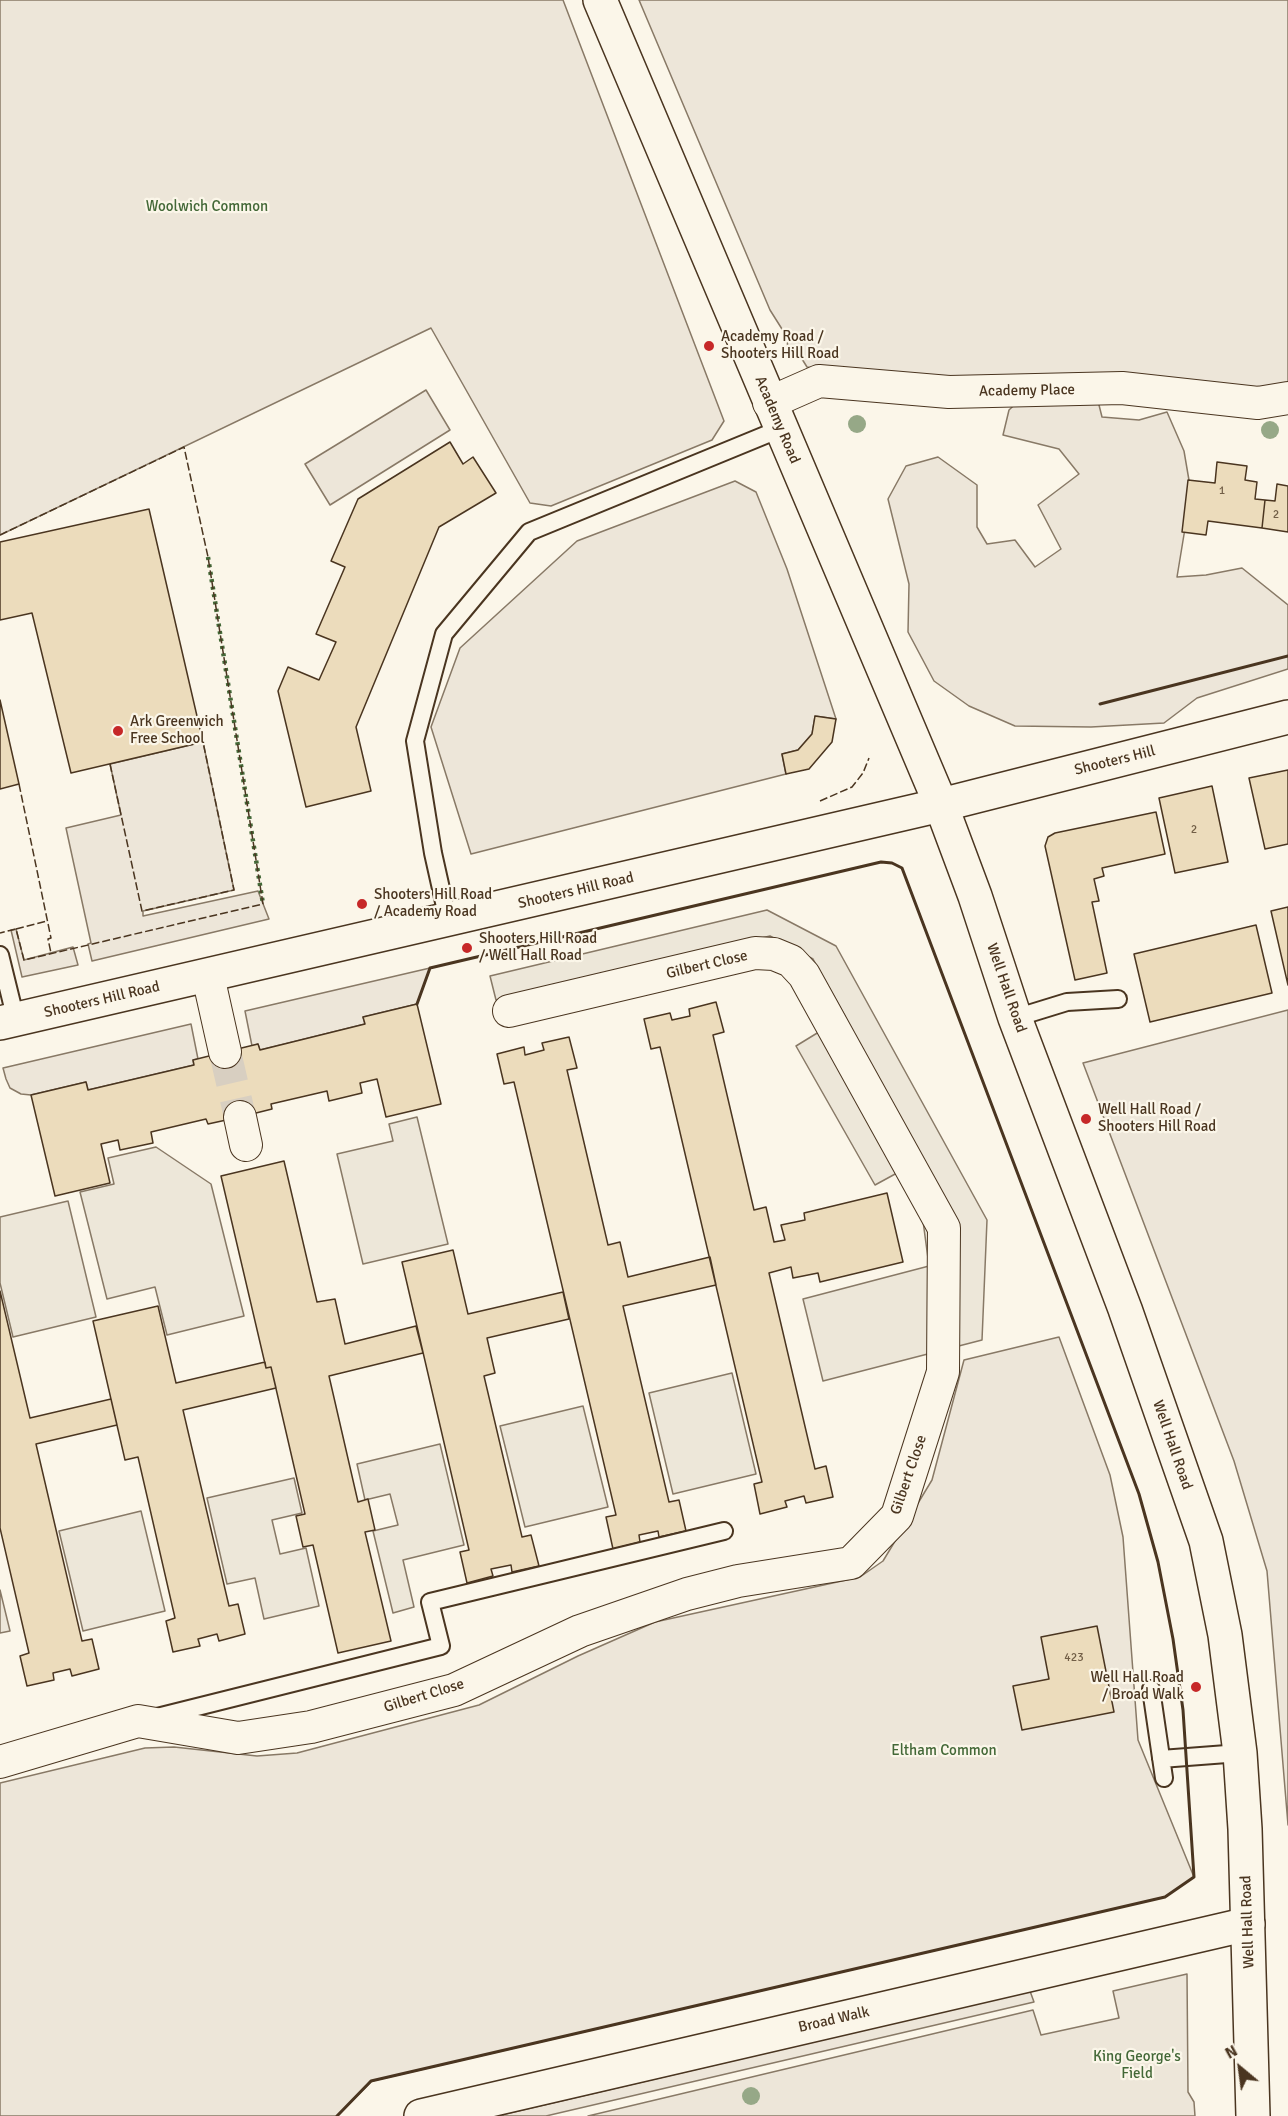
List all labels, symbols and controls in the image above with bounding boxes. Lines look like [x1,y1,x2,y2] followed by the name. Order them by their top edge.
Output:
[146,198,268,216] park label: Woolwich Common
[721,328,839,363] place label: Academy Road / Shooters Hill Road
[702,339,716,353] marker: Academy Road / Shooters Hill Road
[750,374,804,466] street label: Academy Road
[979,381,1075,401] street label: Academy Place
[1219,484,1225,498] house number: 1
[1273,508,1279,522] house number: 2
[130,713,224,748] place label: Ark Greenwich Free School
[111,724,125,738] marker: Ark Greenwich Free School
[1073,742,1157,780] street label: Shooters Hill
[1191,823,1197,837] house number: 2
[516,869,636,913] street label: Shooters Hill Road
[374,886,492,921] place label: Shooters Hill Road / Academy Road
[355,897,369,911] marker: Shooters Hill Road / Academy Road
[479,930,597,965] place label: Shooters Hill Road / Well Hall Road
[460,941,474,955] marker: Shooters Hill Road / Well Hall Road
[982,941,1030,1035] street label: Well Hall Road
[664,947,750,983] street label: Gilbert Close
[42,978,162,1022] street label: Shooters Hill Road
[1098,1101,1216,1136] place label: Well Hall Road / Shooters Hill Road
[1079,1112,1093,1126] marker: Well Hall Road / Shooters Hill Road
[1148,1398,1196,1492] street label: Well Hall Road
[887,1433,931,1517] street label: Gilbert Close
[1064,1651,1084,1665] house number: 423
[1091,1669,1184,1704] place label: Well Hall Road / Broad Walk
[382,1675,466,1717] street label: Gilbert Close
[1189,1680,1203,1694] marker: Well Hall Road / Broad Walk
[891,1742,997,1760] park label: Eltham Common
[1237,1875,1259,1969] street label: Well Hall Road
[797,2003,871,2037] street label: Broad Walk
[1210,2038,1270,2098] north arrow
[1222,2041,1241,2064] text: N
[1093,2048,1181,2083] park label: King George's Field

